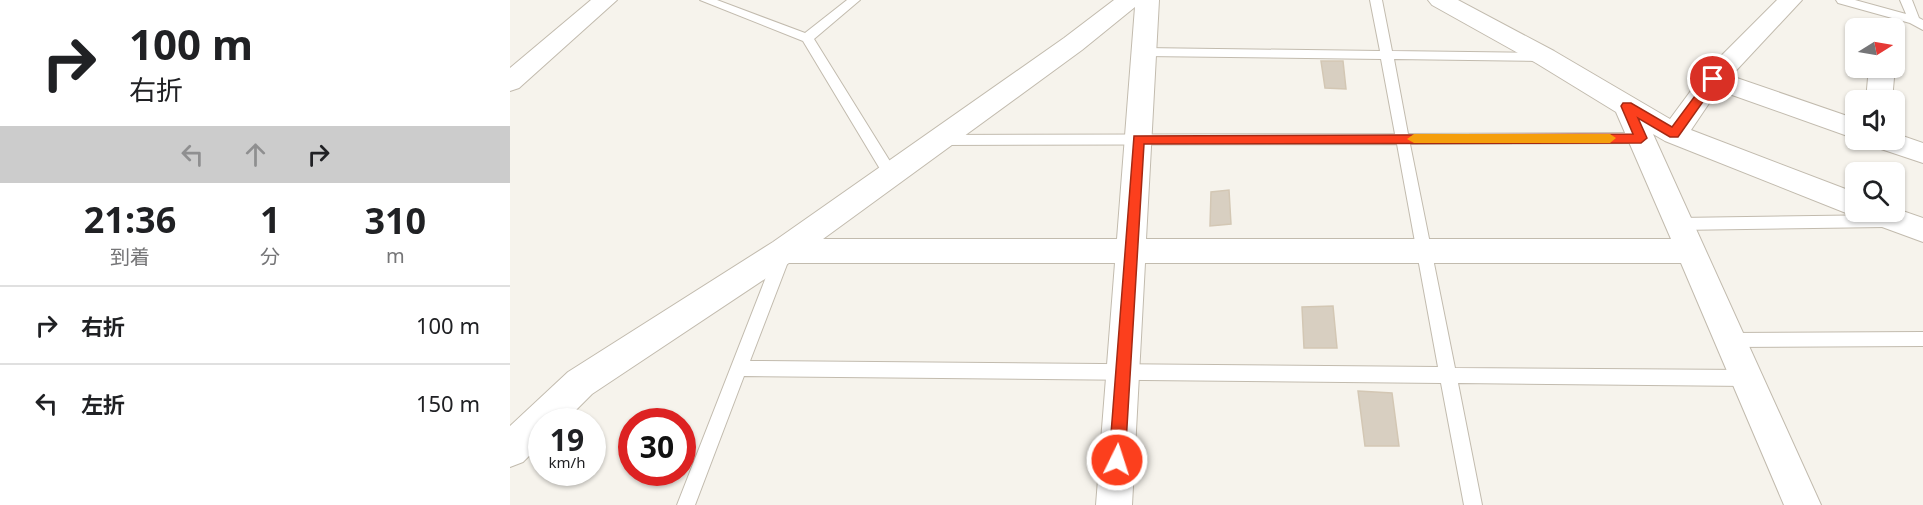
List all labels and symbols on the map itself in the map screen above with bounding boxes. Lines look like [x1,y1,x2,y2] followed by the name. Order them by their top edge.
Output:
[1845,18,1905,78] north arrow
[1687,53,1738,104] pin
[618,408,696,486] speed limit sign: 30
[1085,428,1149,492] position arrow

